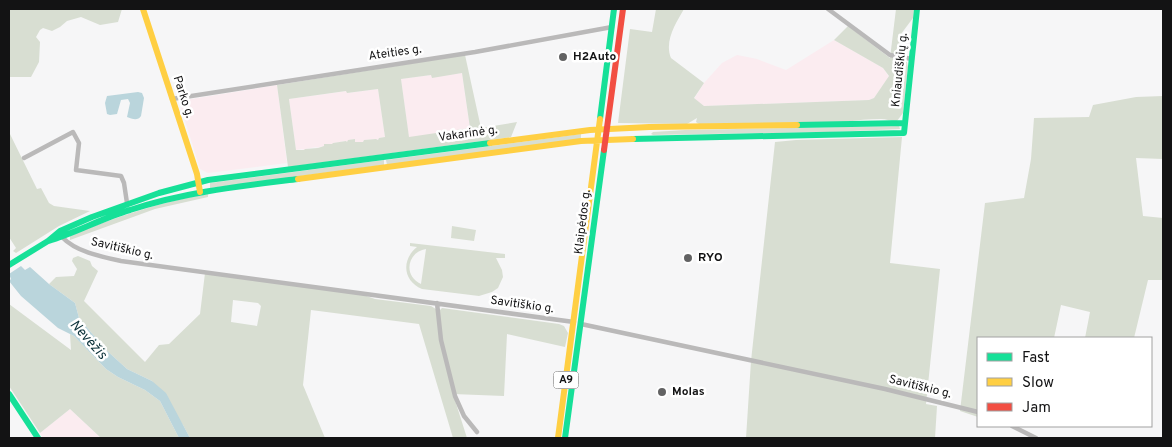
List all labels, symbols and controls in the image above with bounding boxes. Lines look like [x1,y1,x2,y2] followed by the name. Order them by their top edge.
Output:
[888,32,912,108] street label: Kniaudiškių g.
[367,41,423,65] street label: Ateities g.
[573,49,616,65] place label: H2Auto
[557,51,569,63] marker: H2Auto
[169,74,197,120] street label: Parko g.
[438,122,499,146] street label: Vakarinė g.
[571,188,595,255] street label: Klaipėdos g.
[89,234,155,264] street label: Savitiškio g.
[698,250,723,266] place label: RYO
[682,252,694,264] marker: RYO
[489,293,555,317] street label: Savitiškio g.
[66,317,111,364] water label: Nevėžis
[977,337,1152,427] legend
[1022,349,1050,368] text: Fast
[887,371,953,403] street label: Savitiškio g.
[554,372,578,388] road number: A9
[1022,374,1054,393] text: Slow
[672,384,705,400] place label: Molas
[656,386,668,398] marker: Molas
[1022,399,1051,418] text: Jam

